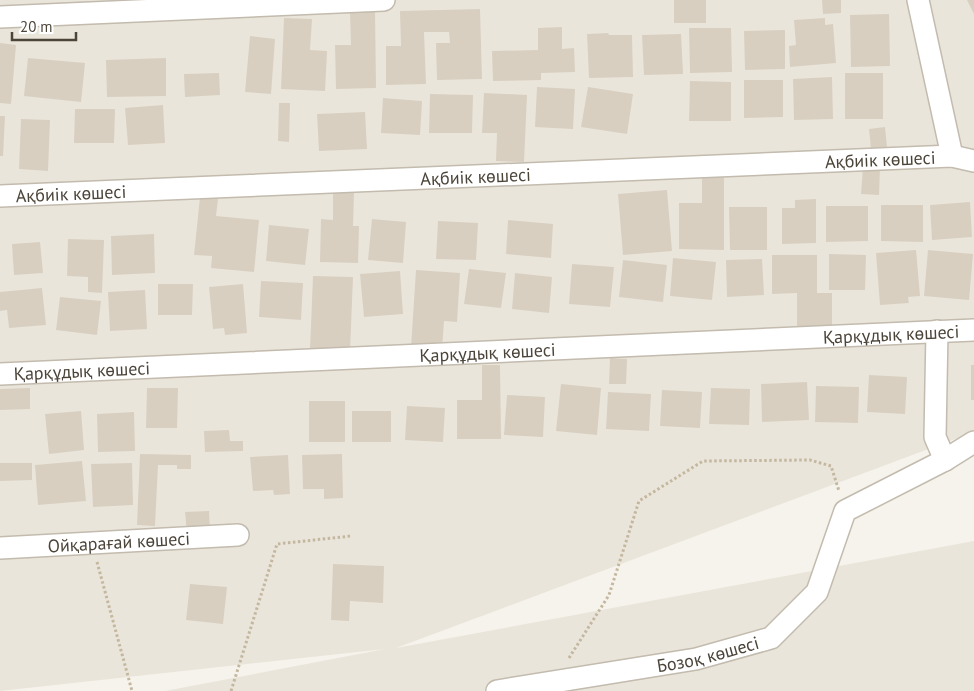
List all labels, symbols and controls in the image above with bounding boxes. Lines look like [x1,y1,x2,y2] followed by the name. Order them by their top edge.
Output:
[12,10,76,42] scale bar
[20,17,53,36] text: 20 m
[824,145,936,173] street label: Ақбиік көшесі
[420,162,531,190] street label: Ақбиік көшесі
[15,179,127,207] street label: Ақбиік көшесі
[822,319,960,348] street label: Қарқұдық көшесі
[419,337,556,367] street label: Қарқұдық көшесі
[13,356,151,385] street label: Қарқұдық көшесі
[47,526,191,557] street label: Ойқарағай көшесі
[655,631,761,677] street label: Бозоқ көшесі

